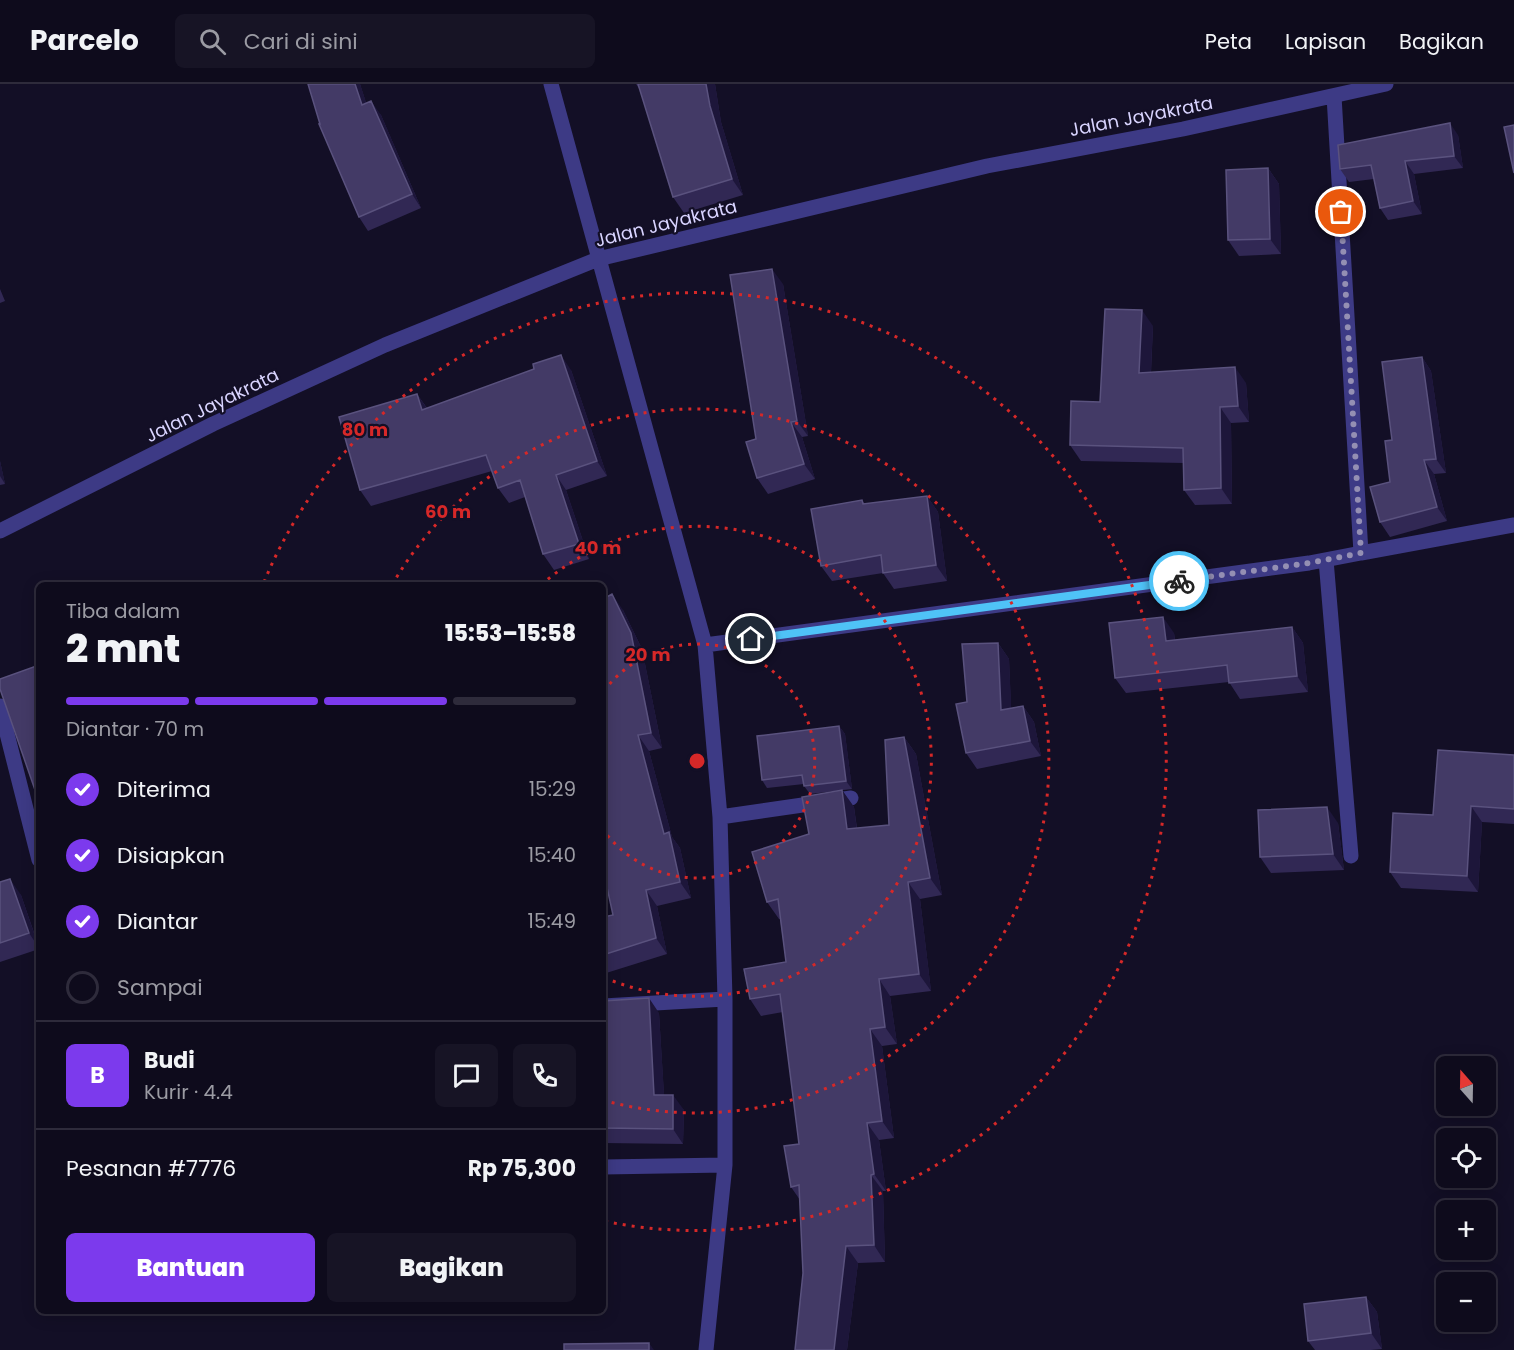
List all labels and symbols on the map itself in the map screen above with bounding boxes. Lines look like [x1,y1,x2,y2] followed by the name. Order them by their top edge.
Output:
[1067,90,1215,142] street label: Jalan Jayakrata
[1315,186,1366,237] pin
[592,193,740,253] street label: Jalan Jayakrata
[141,362,283,448] street label: Jalan Jayakrata
[342,417,388,442] text: 80 m
[425,499,471,524] text: 60 m
[575,535,621,560] text: 40 m
[1149,551,1209,611] courier
[725,613,776,664] pin
[626,642,670,667] text: 20 m
[687,751,707,771] centre of rings
[1436,1056,1496,1116] north arrow

